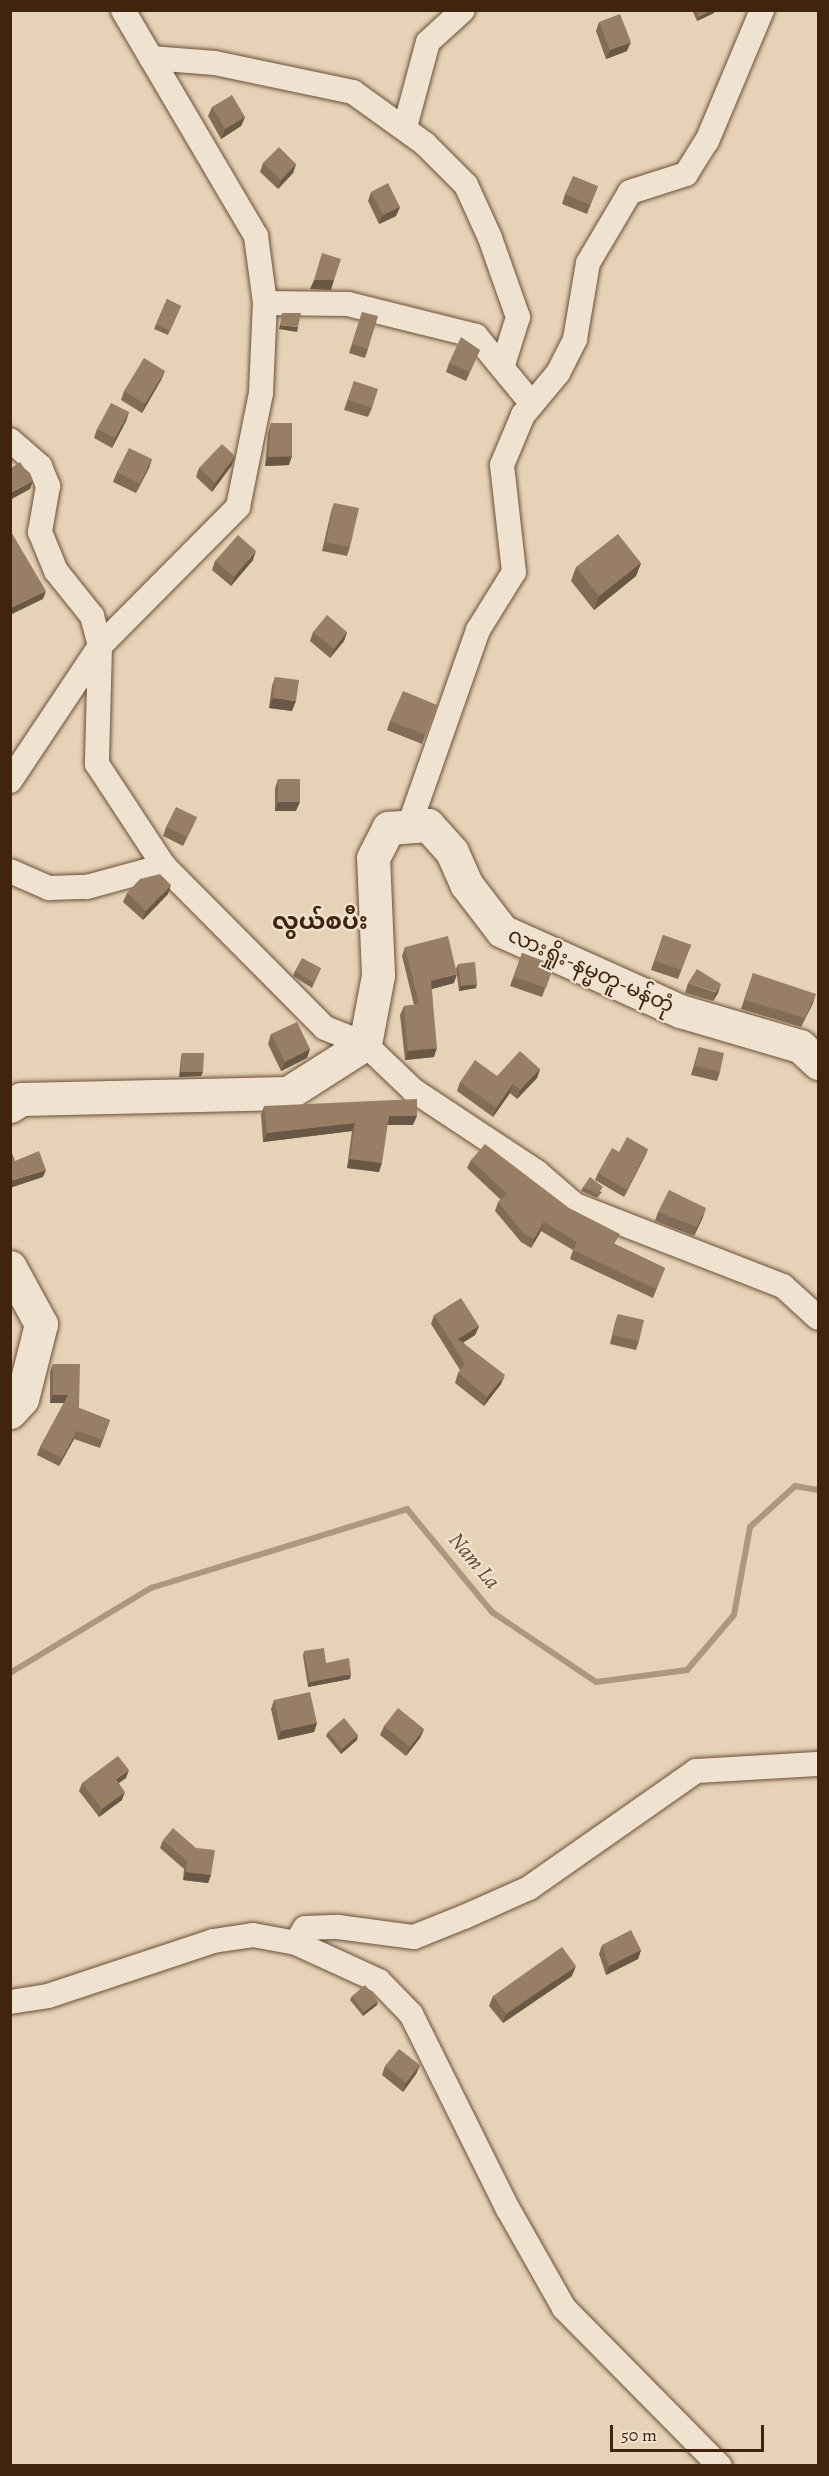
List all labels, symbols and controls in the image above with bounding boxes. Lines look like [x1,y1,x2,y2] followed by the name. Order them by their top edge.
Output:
[272,908,368,936] district label: လွယ်စပီး
[504,922,678,1018] street label: လားရှိုး-နမ္မတူ-မန်တုံ
[443,1527,505,1595] water label: Nam La
[613,2413,768,2451] scale bar
[621,2423,657,2447] text: 50 m

